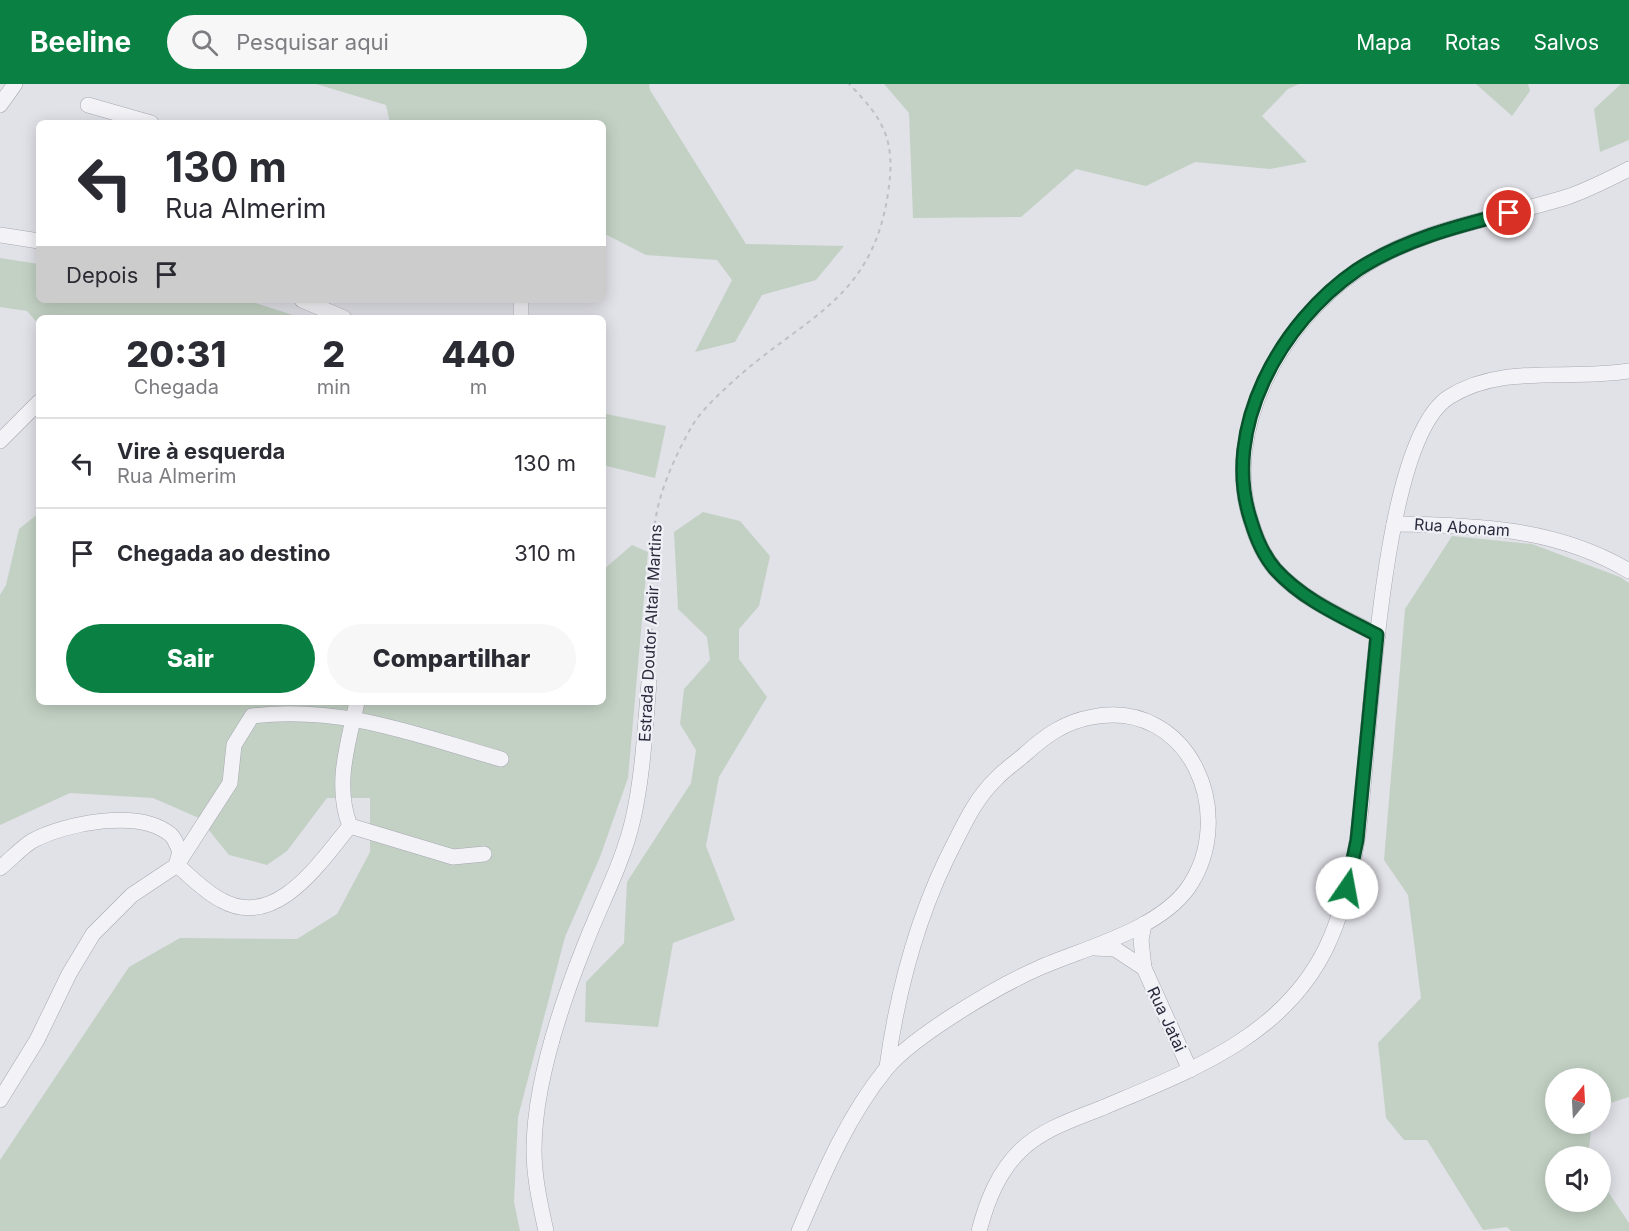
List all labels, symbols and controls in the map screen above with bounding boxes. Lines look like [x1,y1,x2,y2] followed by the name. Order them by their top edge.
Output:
[167,15,587,69] search box
[30,25,131,59] text: Beeline
[188,26,221,59] icon: search
[236,29,389,55] text: Pesquisar aqui
[1356,30,1412,55] text: Mapa
[1445,30,1500,55] text: Rotas
[1533,30,1599,55] text: Salvos
[165,141,287,192] text: 130 m
[66,144,144,222] icon: left
[1483,187,1534,238] pin
[165,192,326,225] text: Rua Almerim
[1492,196,1525,229] icon: arrive
[150,258,183,291] icon: arrive
[66,262,138,288] text: Depois
[126,332,226,376] text: 20:31
[322,332,345,376] text: 2
[441,332,516,376] text: 440
[134,375,219,399] text: Chegada
[317,375,351,399] text: min
[470,375,487,399] text: m
[117,438,285,464] text: Vire à esquerda
[66,447,99,480] icon: left
[514,450,576,476] text: 130 m
[117,464,237,488] text: Rua Almerim
[1413,514,1511,540] street label: Rua Abonam
[634,524,666,742] street label: Estrada Doutor Altair Martins
[66,537,99,570] icon: arrive
[117,540,331,566] text: Chegada ao destino
[514,540,576,566] text: 310 m
[66,624,315,693] button: Sair
[327,624,576,693] button: Compartilhar
[1315,856,1379,920] position arrow
[1143,983,1191,1055] street label: Rua Jatai
[1545,1068,1611,1134] north arrow
[1545,1068,1611,1212] map controls
[1545,1146,1611,1212] button: sound

